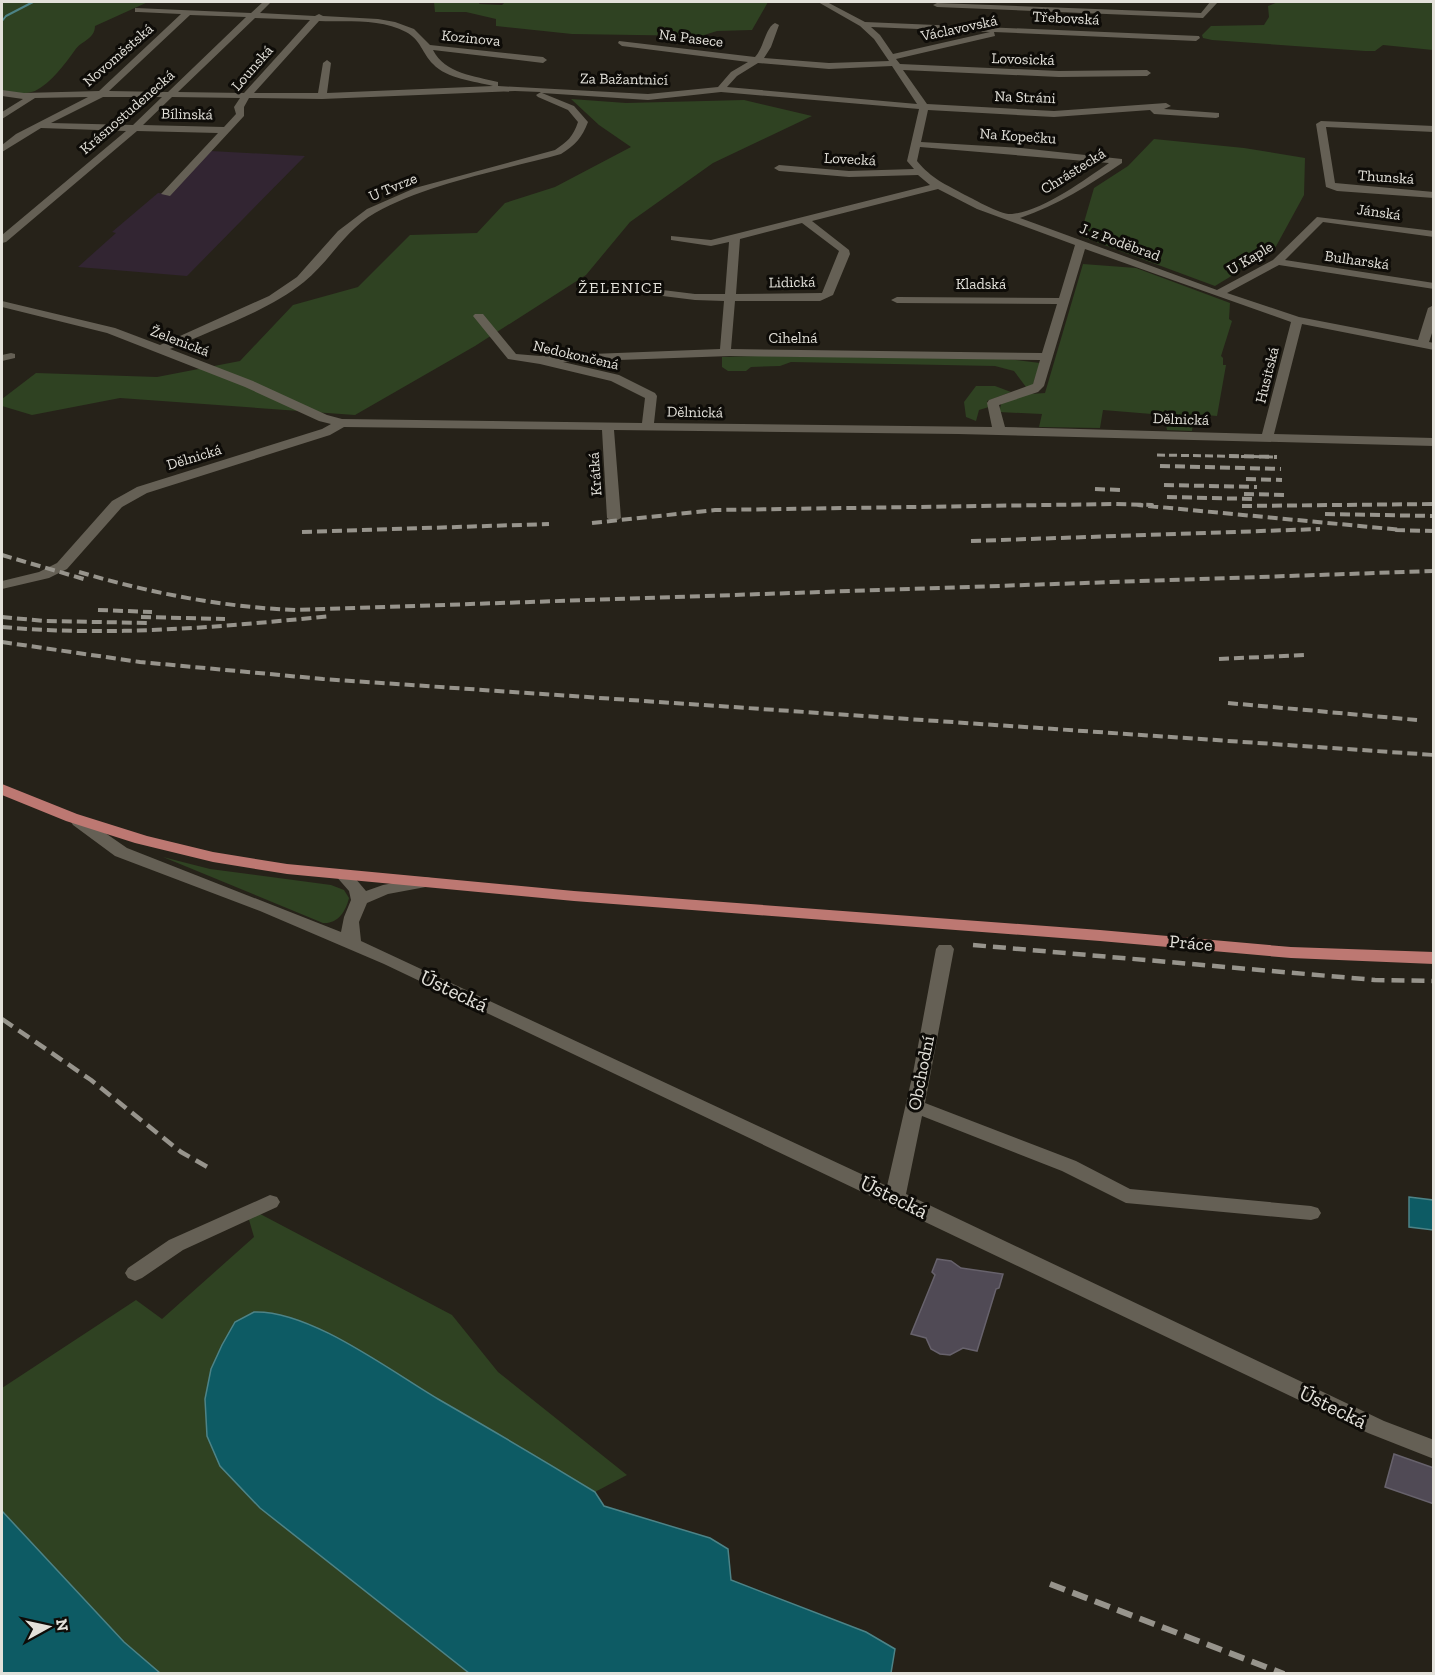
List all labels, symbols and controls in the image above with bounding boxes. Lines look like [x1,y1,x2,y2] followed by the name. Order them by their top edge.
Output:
[1032,7,1100,29] street label: Třebovská
[918,11,999,45] street label: Václavovská
[79,20,157,90] street label: Novoměstská
[658,25,724,51] street label: Na Pasece
[441,26,501,50] street label: Kozinova
[227,42,277,94] street label: Lounská
[991,49,1055,69] street label: Lovosická
[76,66,178,158] street label: Krásnostudenecká
[580,69,668,89] street label: Za Bažantnicí
[994,87,1056,107] street label: Na Stráni
[161,105,213,123] street label: Bílinská
[979,124,1058,148] street label: Na Kopečku
[1037,144,1109,198] street label: Chrástecká
[824,149,876,169] street label: Lovecká
[1357,166,1415,188] street label: Thunská
[366,169,420,205] street label: U Tvrze
[1356,200,1402,224] street label: Jánská
[1077,219,1163,265] street label: J. z Poděbrad
[1224,237,1276,279] street label: U Kaple
[1324,247,1390,273] street label: Bulharská
[768,273,816,291] street label: Lidická
[956,275,1006,293] street label: Kladská
[578,278,664,297] district label: ŽELENICE
[148,322,212,360] street label: Želenická
[768,329,818,347] street label: Cihelná
[531,336,621,374] street label: Nedokončená
[1251,345,1283,405] street label: Husitská
[667,403,723,421] street label: Dělnická
[1153,409,1209,429] street label: Dělnická
[164,440,224,474] street label: Dělnická
[584,452,606,496] street label: Krátká
[1168,930,1214,956] street label: Práce
[416,964,492,1017] street label: Ústecká
[903,1034,939,1112] street label: Obchodní
[856,1170,932,1224] street label: Ústecká
[1295,1380,1371,1434] street label: Ústecká
[18,1597,78,1657] north arrow
[52,1618,73,1632] text: N

